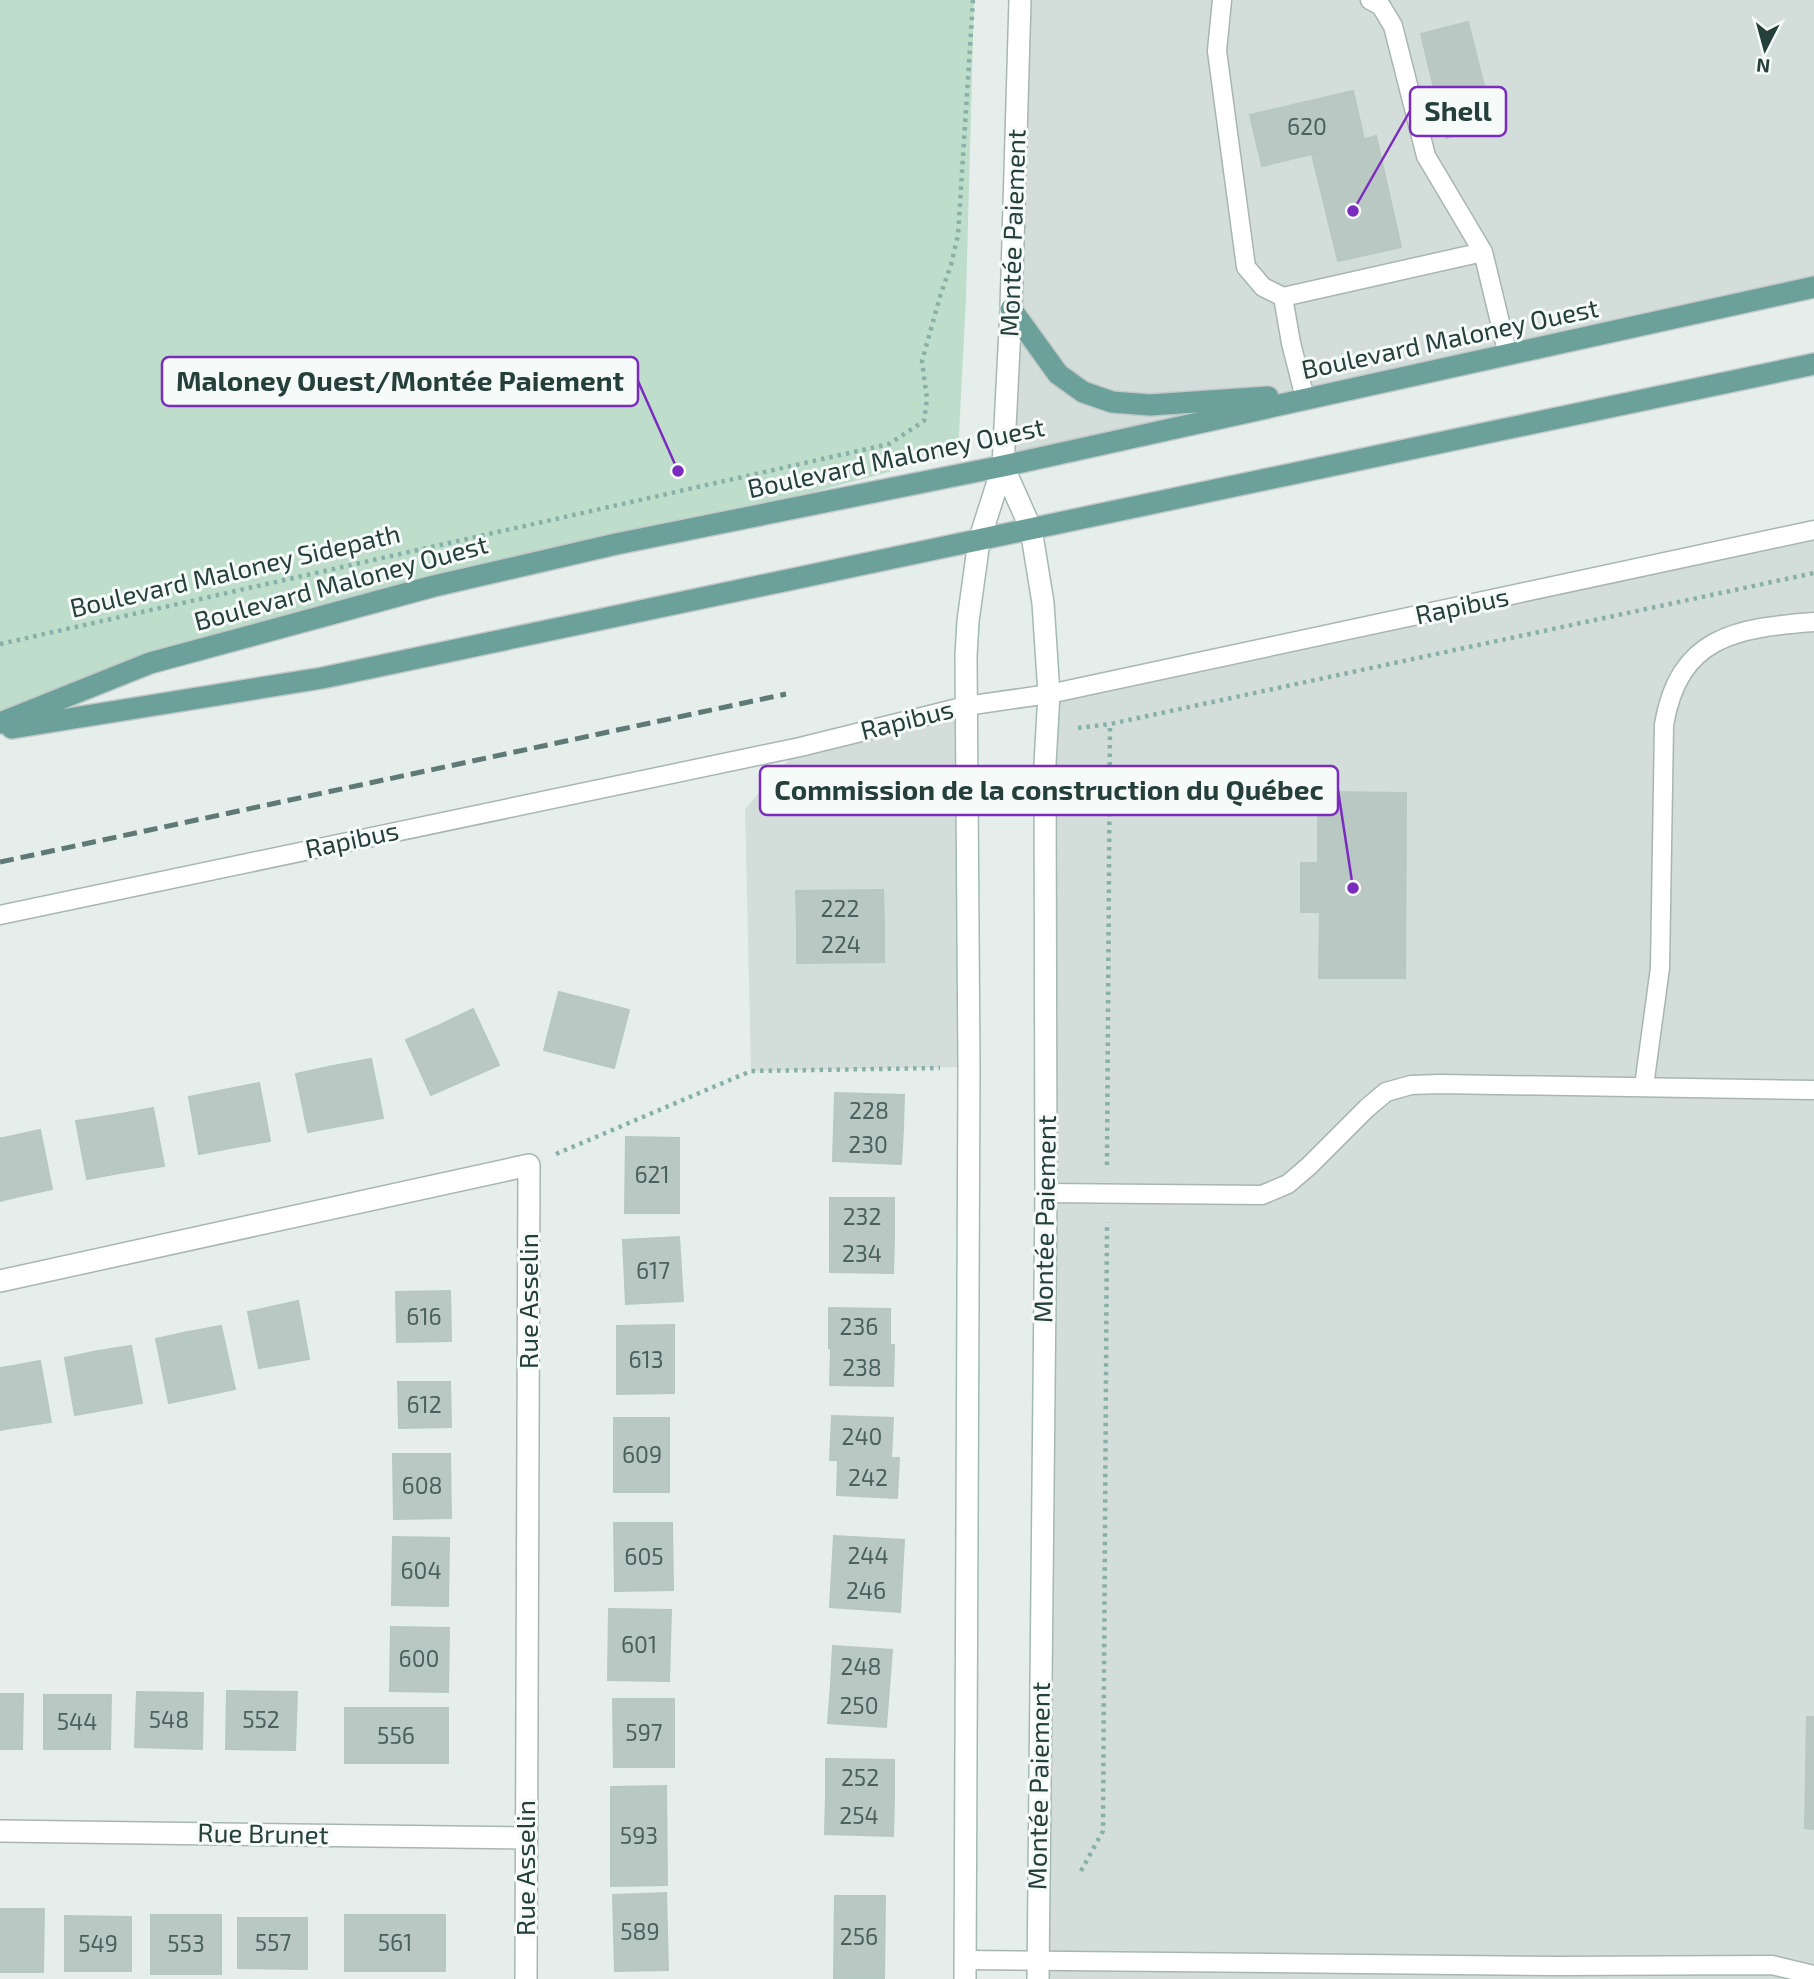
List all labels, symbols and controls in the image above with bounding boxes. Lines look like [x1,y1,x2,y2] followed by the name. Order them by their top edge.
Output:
[1730,14,1800,84] north arrow
[1755,54,1771,79] text: N
[1410,87,1506,136] callout: Shell
[1424,93,1493,127] text: Shell
[1287,112,1327,140] house number: 620
[992,128,1031,337] street label: Montée Paiement
[1298,291,1601,384] street label: Boulevard Maloney Ouest
[162,357,638,406] callout: Maloney Ouest/Montée Paiement
[176,363,624,397] text: Maloney Ouest/Montée Paiement
[744,410,1047,503] street label: Boulevard Maloney Ouest
[67,516,403,623] street label: Boulevard Maloney Sidepath
[190,527,491,636] street label: Boulevard Maloney Ouest
[1412,580,1511,630] street label: Rapibus
[857,692,956,745] street label: Rapibus
[760,766,1338,815] callout: Commission de la construction du Québec
[774,772,1324,807] text: Commission de la construction du Québec
[302,814,401,864] street label: Rapibus
[821,894,859,922] house number: 222
[821,930,861,958] house number: 224
[849,1096,889,1124] house number: 228
[1026,1115,1061,1323] street label: Montée Paiement
[848,1130,888,1158] house number: 230
[634,1160,670,1188] house number: 621
[843,1202,881,1230] house number: 232
[512,1233,543,1369] street label: Rue Asselin
[842,1239,882,1267] house number: 234
[636,1256,670,1284] house number: 617
[406,1302,442,1330] house number: 616
[840,1312,878,1340] house number: 236
[628,1345,664,1373] house number: 613
[842,1353,882,1381] house number: 238
[406,1390,442,1418] house number: 612
[842,1422,882,1450] house number: 240
[622,1440,662,1468] house number: 609
[848,1463,888,1491] house number: 242
[402,1471,443,1499] house number: 608
[847,1541,889,1569] house number: 244
[624,1542,664,1570] house number: 605
[400,1556,442,1584] house number: 604
[846,1576,886,1604] house number: 246
[621,1630,657,1658] house number: 601
[399,1644,439,1672] house number: 600
[840,1652,882,1680] house number: 248
[1020,1682,1055,1890] street label: Montée Paiement
[839,1691,879,1719] house number: 250
[149,1705,189,1733] house number: 548
[242,1705,280,1733] house number: 552
[57,1707,97,1735] house number: 544
[625,1718,663,1746] house number: 597
[377,1721,415,1749] house number: 556
[841,1763,879,1791] house number: 252
[509,1800,540,1936] street label: Rue Asselin
[839,1801,879,1829] house number: 254
[197,1816,329,1849] street label: Rue Brunet
[620,1821,658,1849] house number: 593
[620,1917,660,1945] house number: 589
[840,1922,878,1950] house number: 256
[255,1928,291,1956] house number: 557
[378,1928,412,1956] house number: 561
[78,1929,118,1957] house number: 549
[167,1929,205,1957] house number: 553

